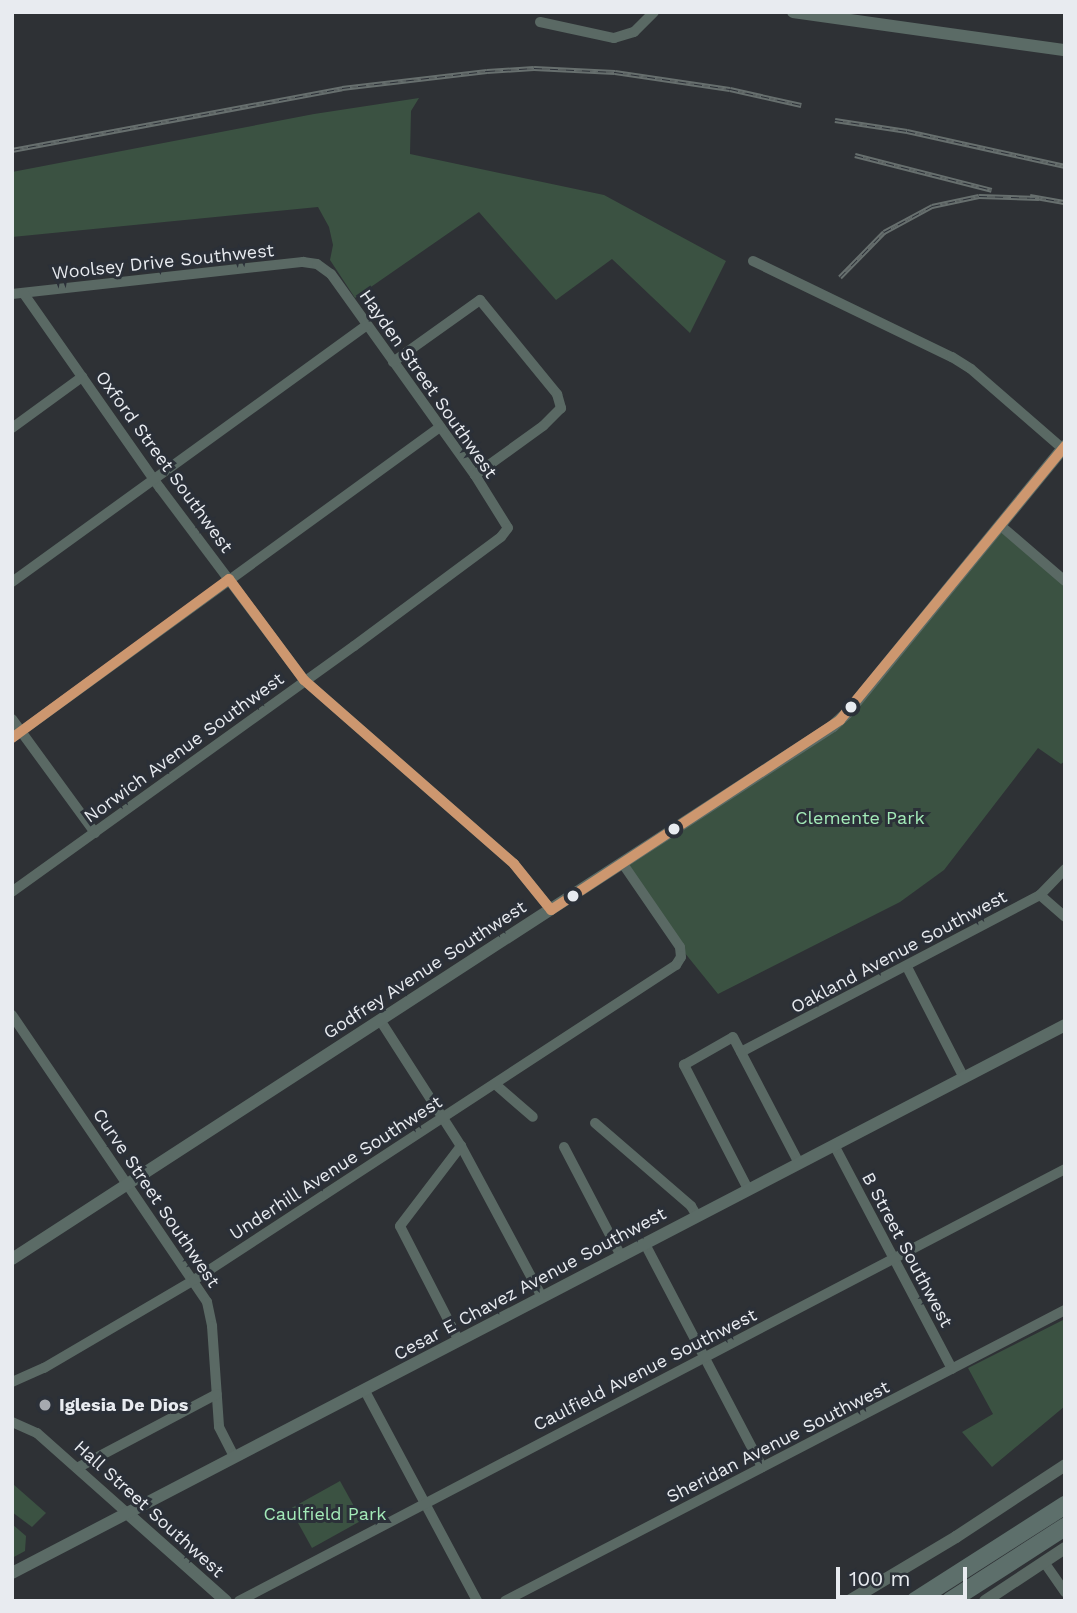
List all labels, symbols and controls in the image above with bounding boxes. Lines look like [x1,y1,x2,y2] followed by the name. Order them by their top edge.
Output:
[51,240,275,284] street label: Woolsey Drive Southwest
[354,285,502,483] street label: Hayden Street Southwest
[91,367,237,557] street label: Oxford Street Southwest
[80,668,288,828] street label: Norwich Avenue Southwest
[844,700,858,714] unlabelled marker
[795,807,925,829] park label: Clemente Park
[667,822,681,836] unlabelled marker
[787,886,1011,1018] street label: Oakland Avenue Southwest
[566,889,580,903] unlabelled marker
[319,896,531,1044] street label: Godfrey Avenue Southwest
[225,1091,447,1245] street label: Underhill Avenue Southwest
[88,1104,224,1292] street label: Curve Street Southwest
[857,1169,957,1331] street label: B Street Southwest
[390,1203,670,1365] street label: Cesar E Chavez Avenue Southwest
[529,1304,761,1436] street label: Caulfield Avenue Southwest
[663,1376,893,1508] street label: Sheridan Avenue Southwest
[59,1394,188,1416] place label: Iglesia De Dios
[37,1397,53,1413] marker: Iglesia De Dios
[69,1436,229,1582] street label: Hall Street Southwest
[263,1503,387,1525] park label: Caulfield Park
[839,1554,970,1598] scale bar
[849,1566,911,1591] text: 100 m

